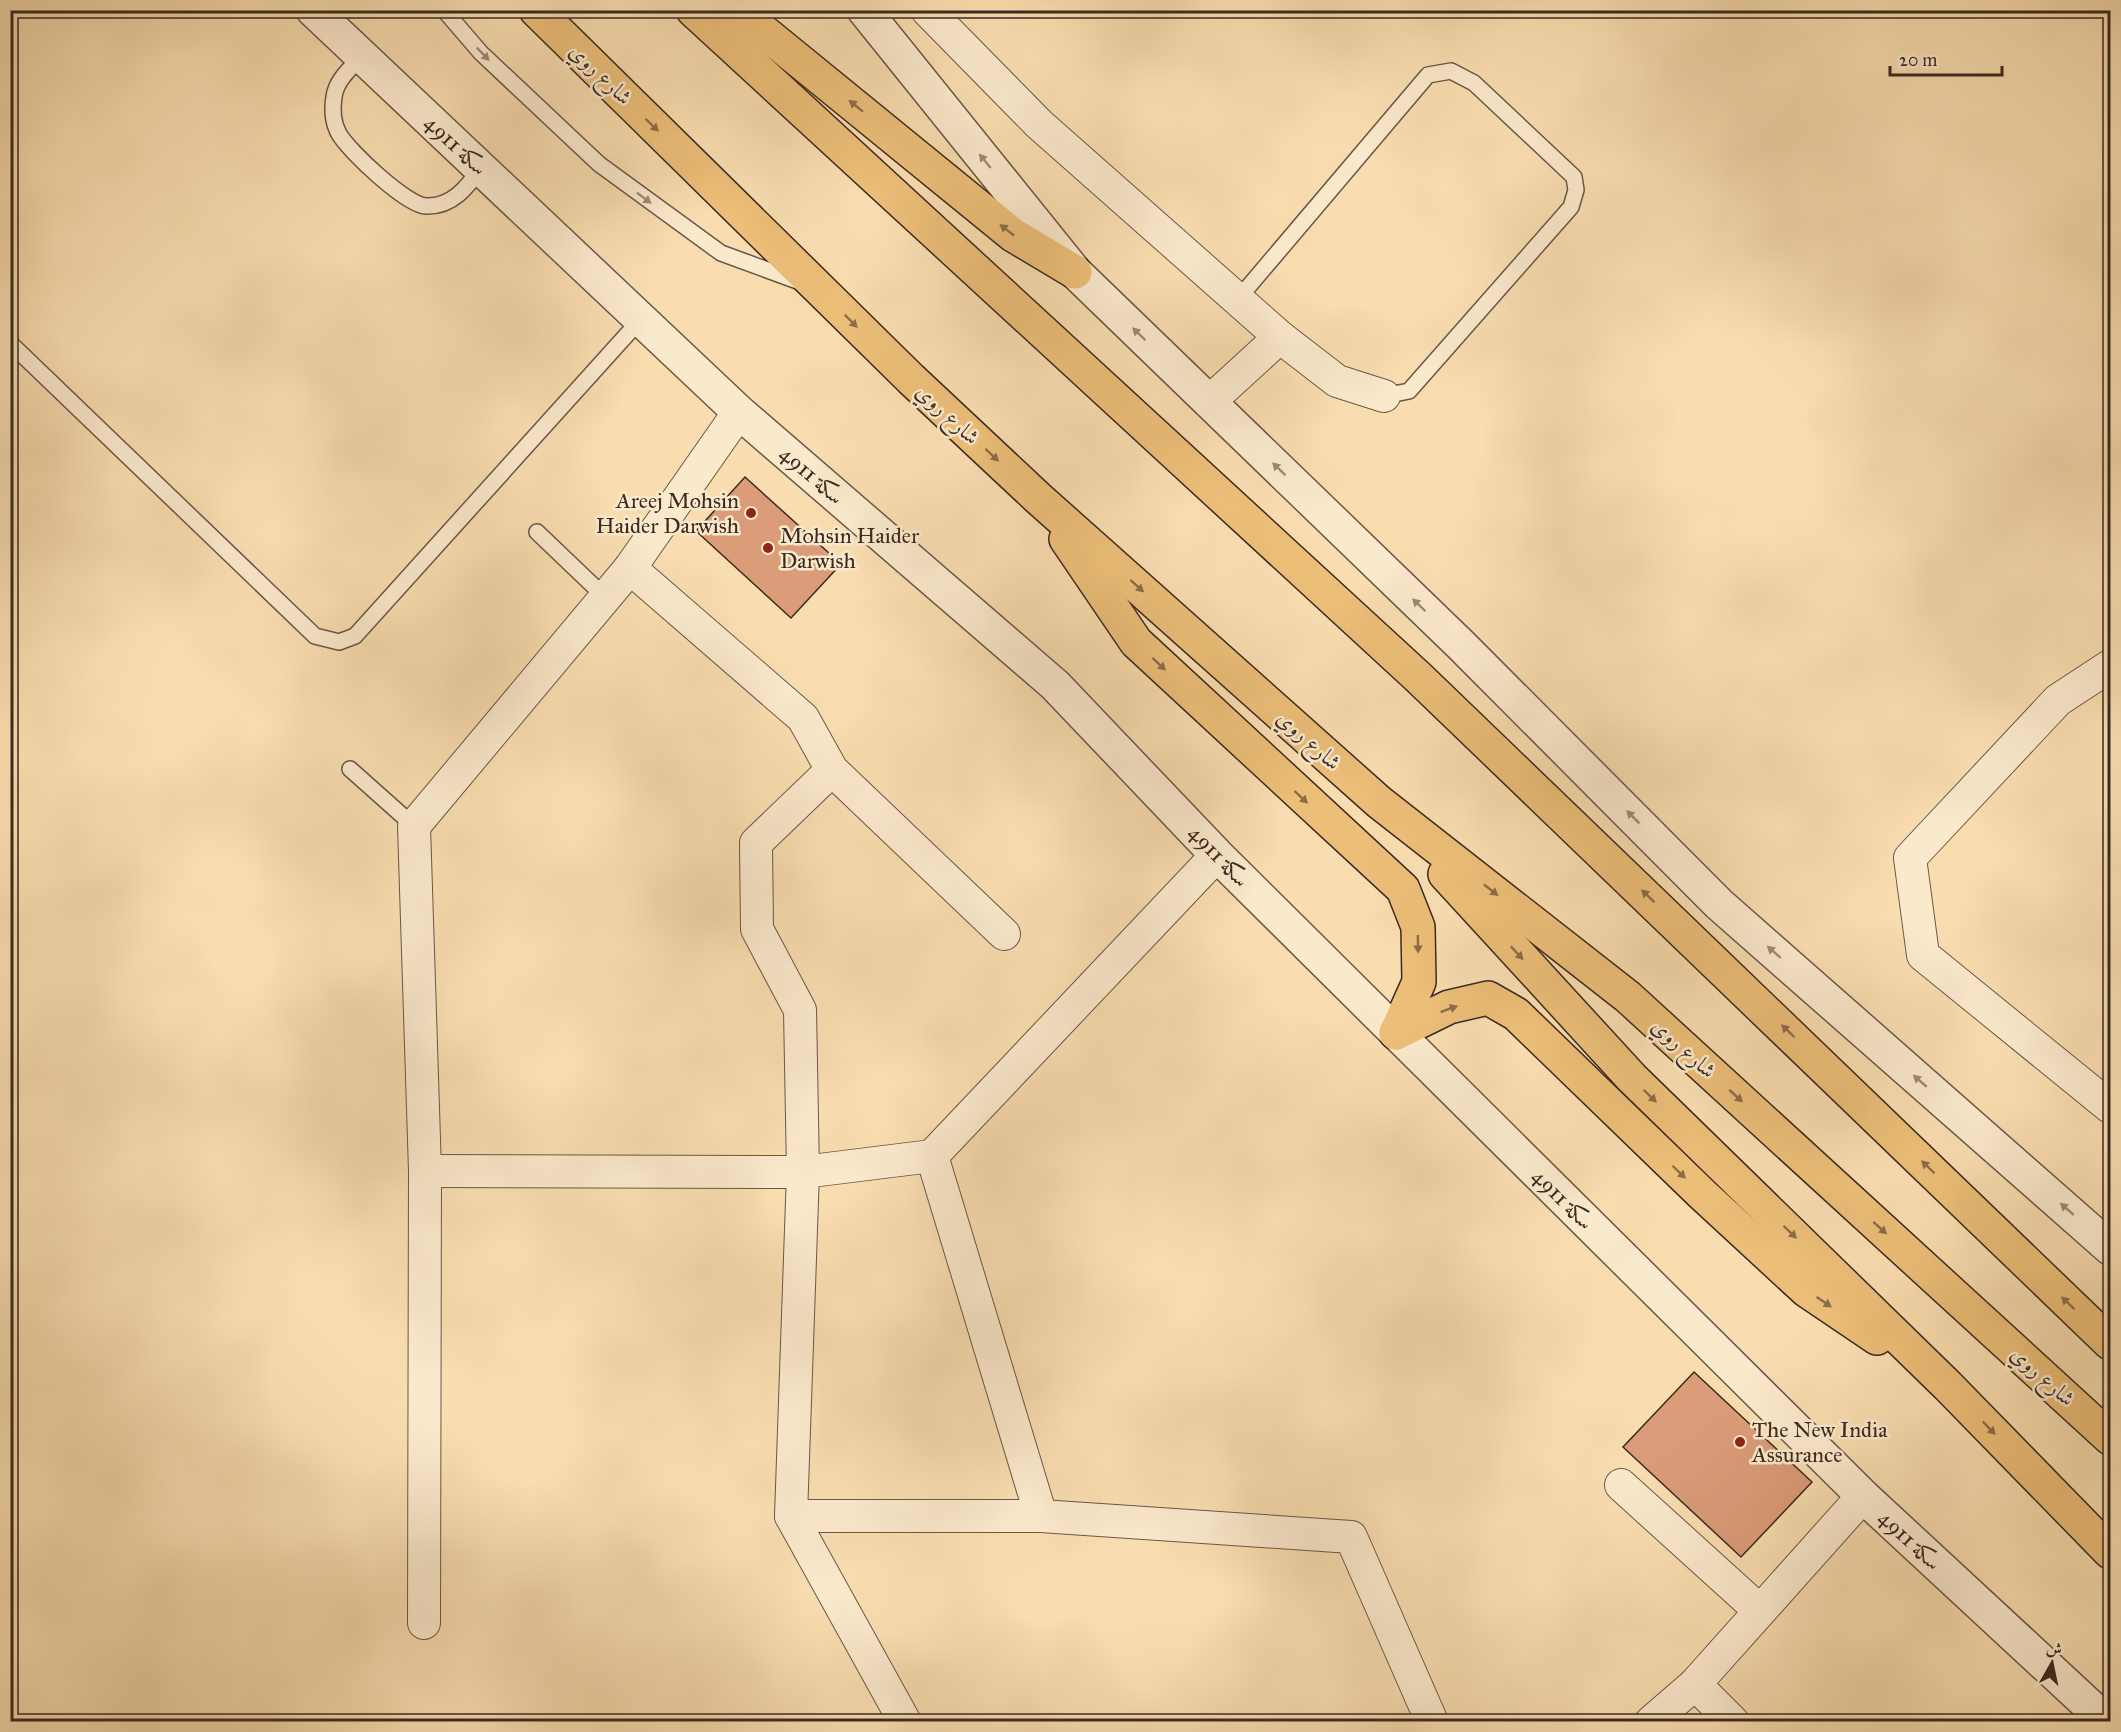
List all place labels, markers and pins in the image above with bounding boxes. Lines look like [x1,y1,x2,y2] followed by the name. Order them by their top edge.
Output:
[596,487,739,539] place label: Areej Mohsin Haider Darwish
[744,506,758,520] marker: Areej Mohsin Haider Darwish
[780,522,920,574] place label: Mohsin Haider Darwish
[761,541,775,555] marker: Mohsin Haider Darwish
[1751,1416,1888,1468] place label: The New India Assurance
[1733,1435,1747,1449] marker: The New India Assurance

